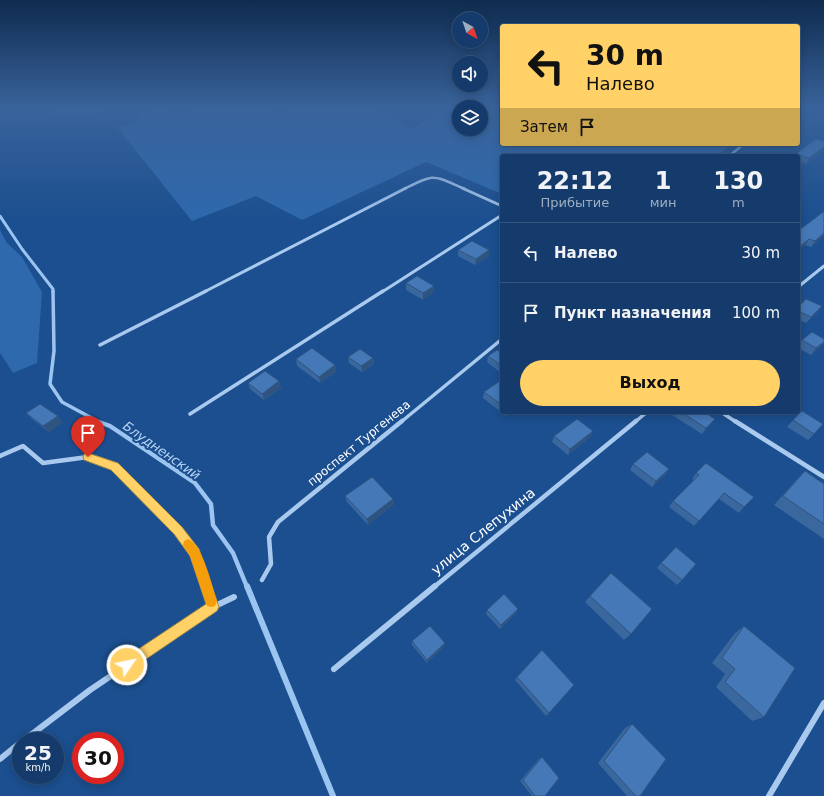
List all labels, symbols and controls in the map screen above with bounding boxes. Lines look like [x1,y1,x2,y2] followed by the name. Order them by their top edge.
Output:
[452,12,488,48] north arrow
[452,12,488,136] map controls
[586,39,664,72] text: 30 m
[520,40,572,92] icon: left
[452,56,488,92] button: sound
[586,73,655,94] text: Налево
[452,100,488,136] button: layers
[576,116,598,138] icon: arrive
[520,118,568,136] text: Затем
[537,167,613,195] text: 22:12
[655,167,671,195] text: 1
[713,167,763,195] text: 130
[540,195,609,210] text: Прибытие
[650,195,677,210] text: мин
[732,195,745,210] text: m
[520,242,542,264] icon: left
[554,244,618,262] text: Налево
[742,244,780,262] text: 30 m
[520,302,542,324] icon: arrive
[554,304,711,322] text: Пункт назначения
[732,304,780,322] text: 100 m
[520,360,780,406] button: Выход
[305,397,413,489] street label: проспект Тургенева
[71,416,105,457] pin
[120,418,203,483] water label: Блудненский
[77,422,99,444] icon: arrive
[428,484,538,578] street label: улица Слепухина
[106,644,148,686] position arrow
[72,732,124,784] speed limit sign: 30
[24,741,52,765] text: 25
[25,762,51,773] text: km/h

